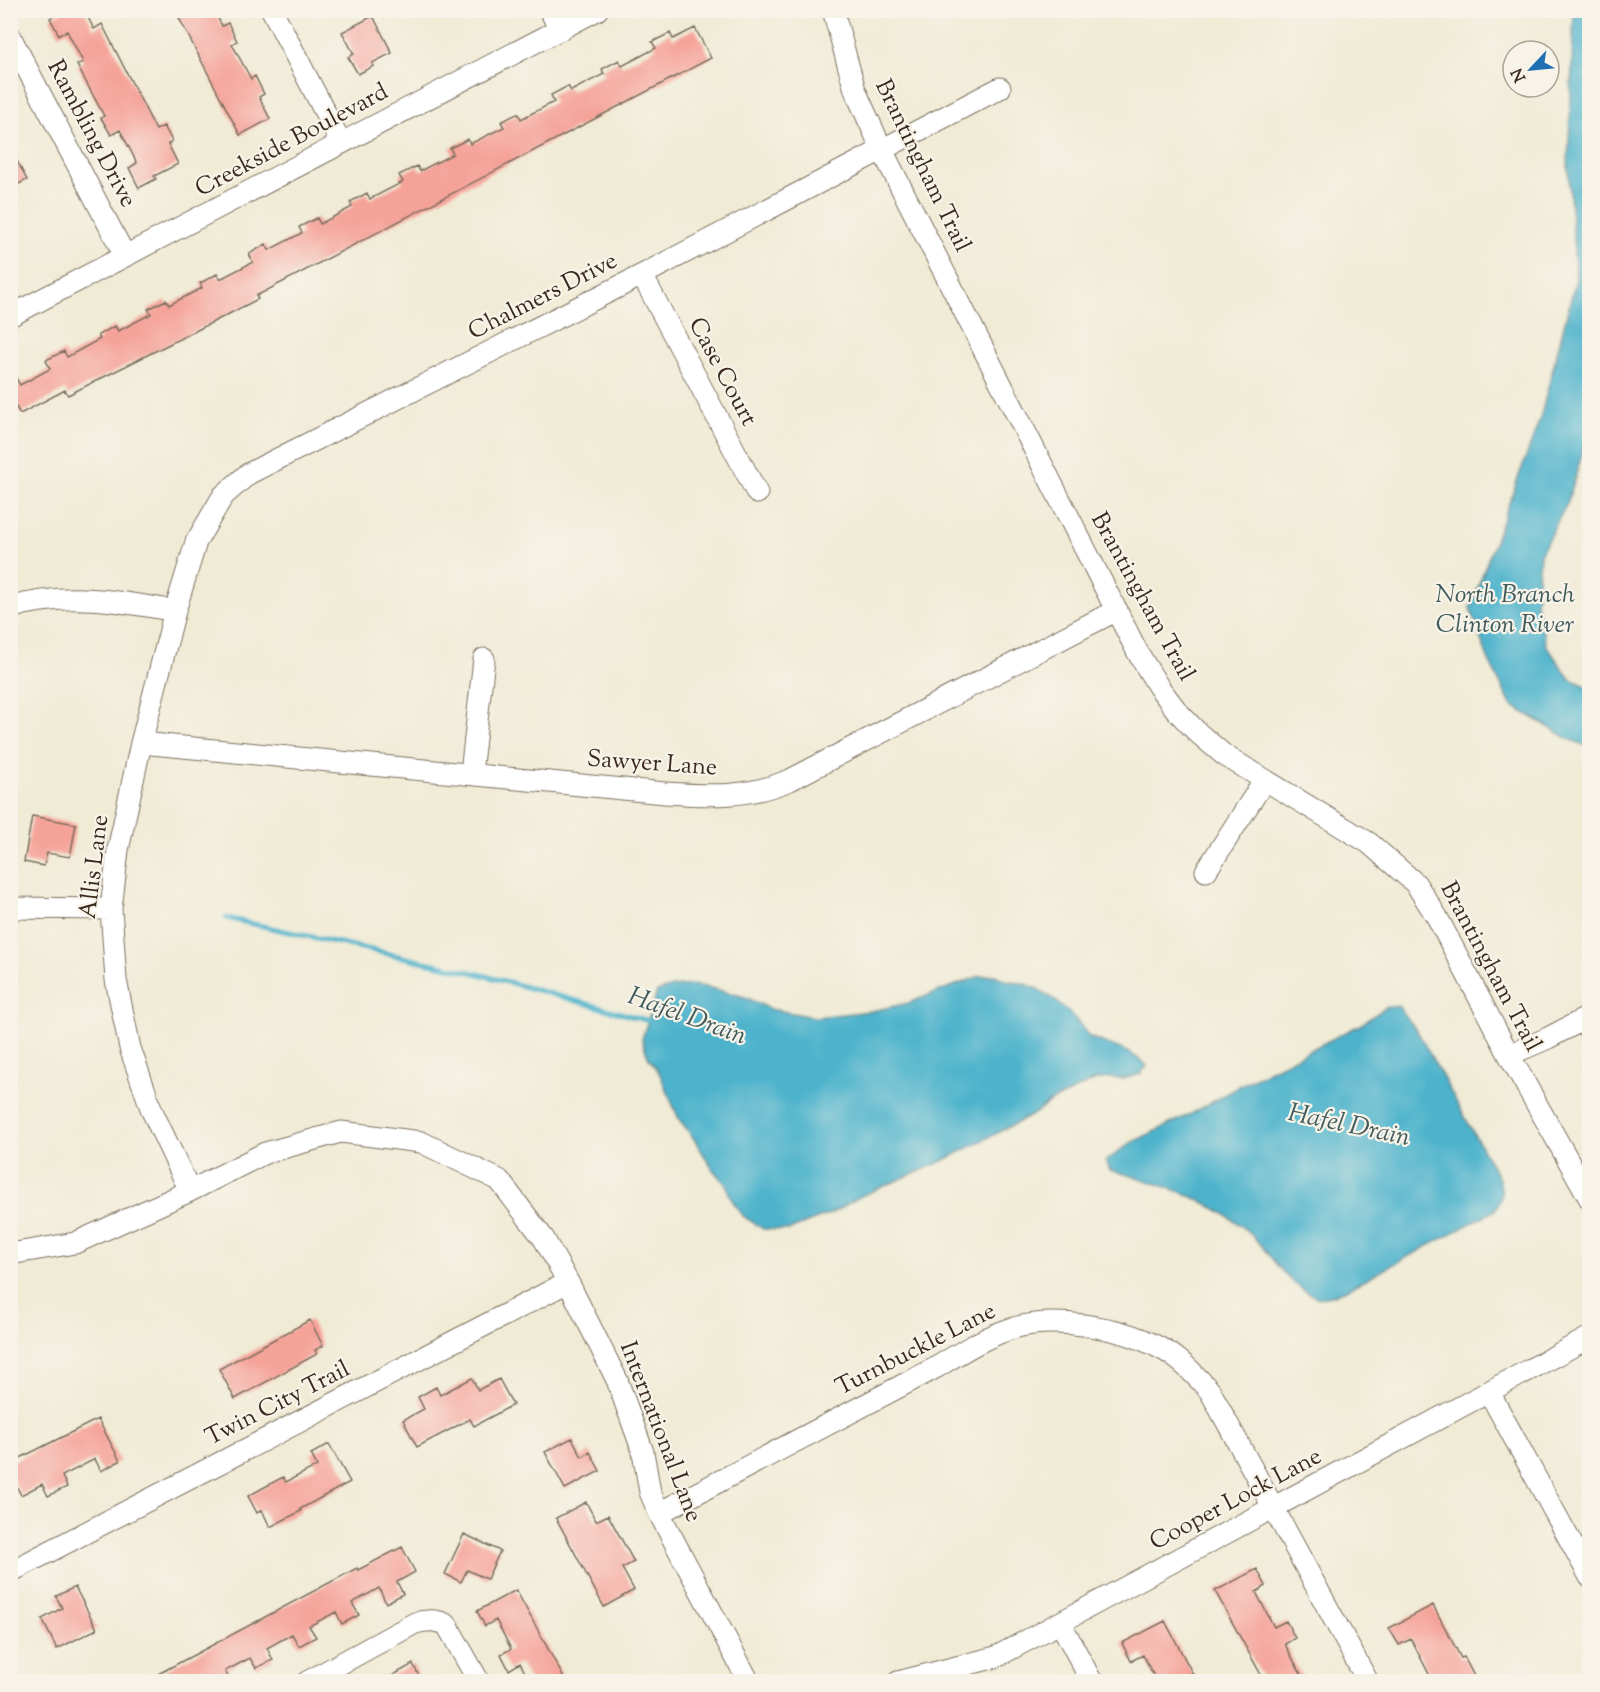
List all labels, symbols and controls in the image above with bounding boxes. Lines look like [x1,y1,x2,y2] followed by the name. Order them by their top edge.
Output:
[1501,39,1561,99] north arrow
[38,54,144,214] street label: Rambling Drive
[1507,63,1533,85] text: N
[865,74,979,258] street label: Brantingham Trail
[189,75,395,206] street label: Creekside Boulevard
[463,245,623,349] street label: Chalmers Drive
[679,312,765,432] street label: Case Court
[1081,506,1203,688] street label: Brantingham Trail
[1435,577,1575,644] water label: North Branch Clinton River
[586,742,718,786] street label: Sawyer Lane
[72,813,118,921] street label: Allis Lane
[1431,876,1549,1058] street label: Brantingham Trail
[622,978,752,1056] water label: Hafel Drain
[1285,1095,1414,1157] water label: Hafel Drain
[830,1295,1002,1405] street label: Turnbuckle Lane
[610,1337,710,1527] street label: International Lane
[200,1353,356,1455] street label: Twin City Trail
[1144,1440,1328,1560] street label: Cooper Lock Lane

